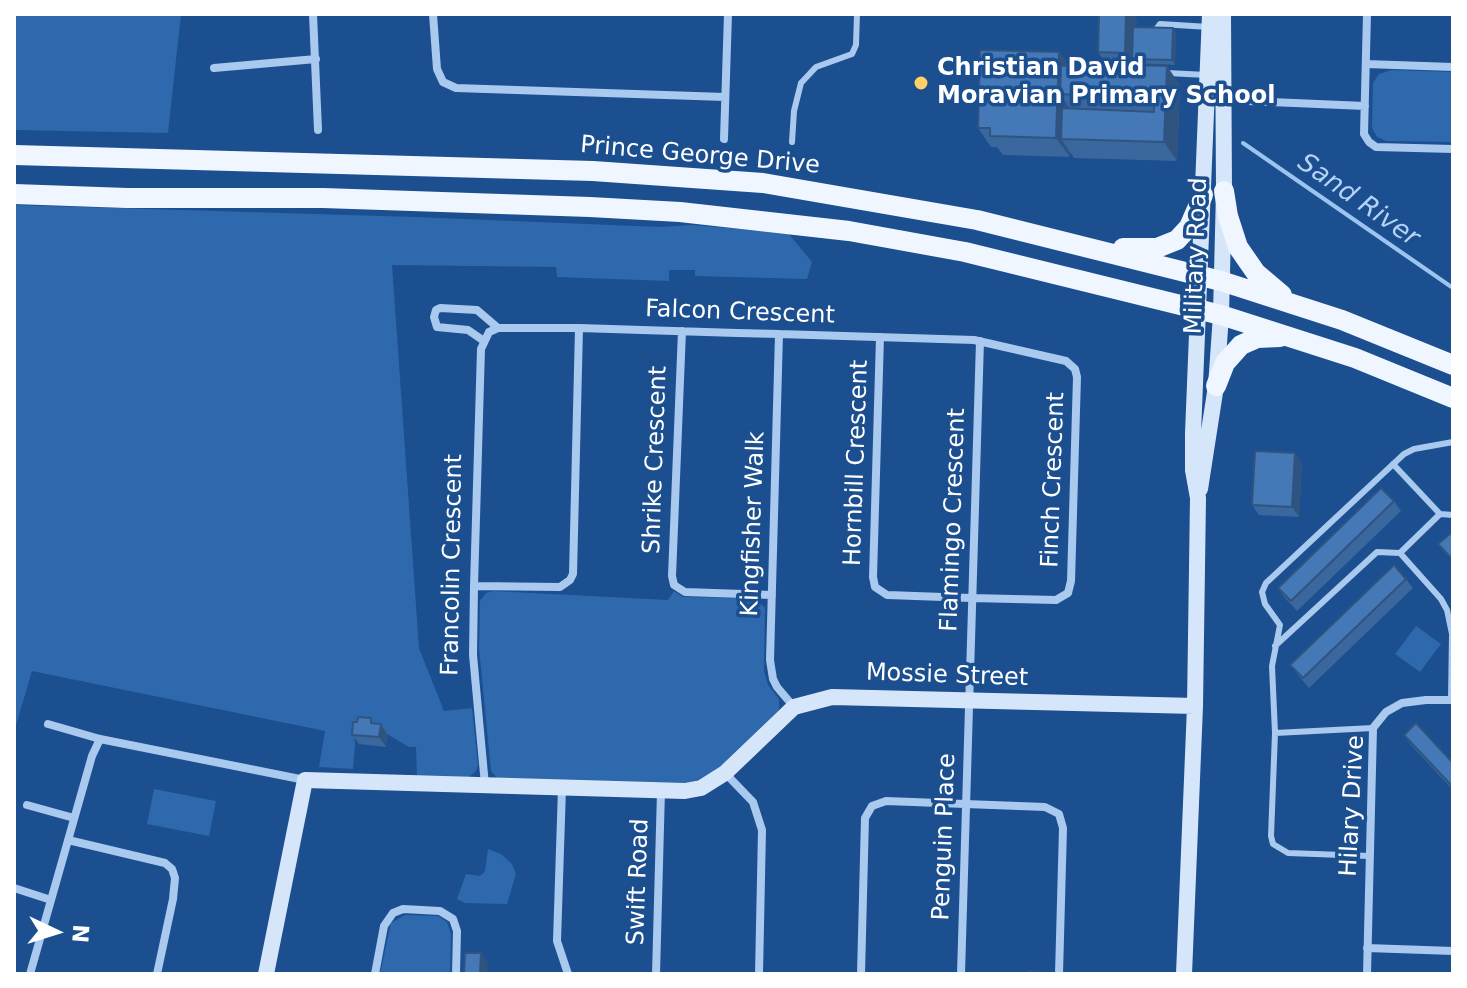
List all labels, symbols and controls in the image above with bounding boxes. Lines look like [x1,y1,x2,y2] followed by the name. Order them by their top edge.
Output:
[937,55,1275,111] place label: Christian David Moravian Primary School
[912,74,930,92] marker: Christian David Moravian Primary School
[579,131,821,181] street label: Prince George Drive
[1291,148,1425,254] water label: Sand River
[1180,177,1214,335] street label: Military Road
[645,295,835,331] street label: Falcon Crescent
[839,359,875,567] street label: Hornbill Crescent
[638,365,674,555] street label: Shrike Crescent
[1037,392,1071,568] street label: Finch Crescent
[936,408,972,632] street label: Flamingo Crescent
[736,431,772,617] street label: Kingfisher Walk
[437,454,469,676] street label: Francolin Crescent
[865,659,1029,693] street label: Mossie Street
[1335,734,1371,878] street label: Hilary Drive
[928,753,962,921] street label: Penguin Place
[622,818,656,946] street label: Swift Road
[16,892,96,972] north arrow
[67,924,94,944] text: N

